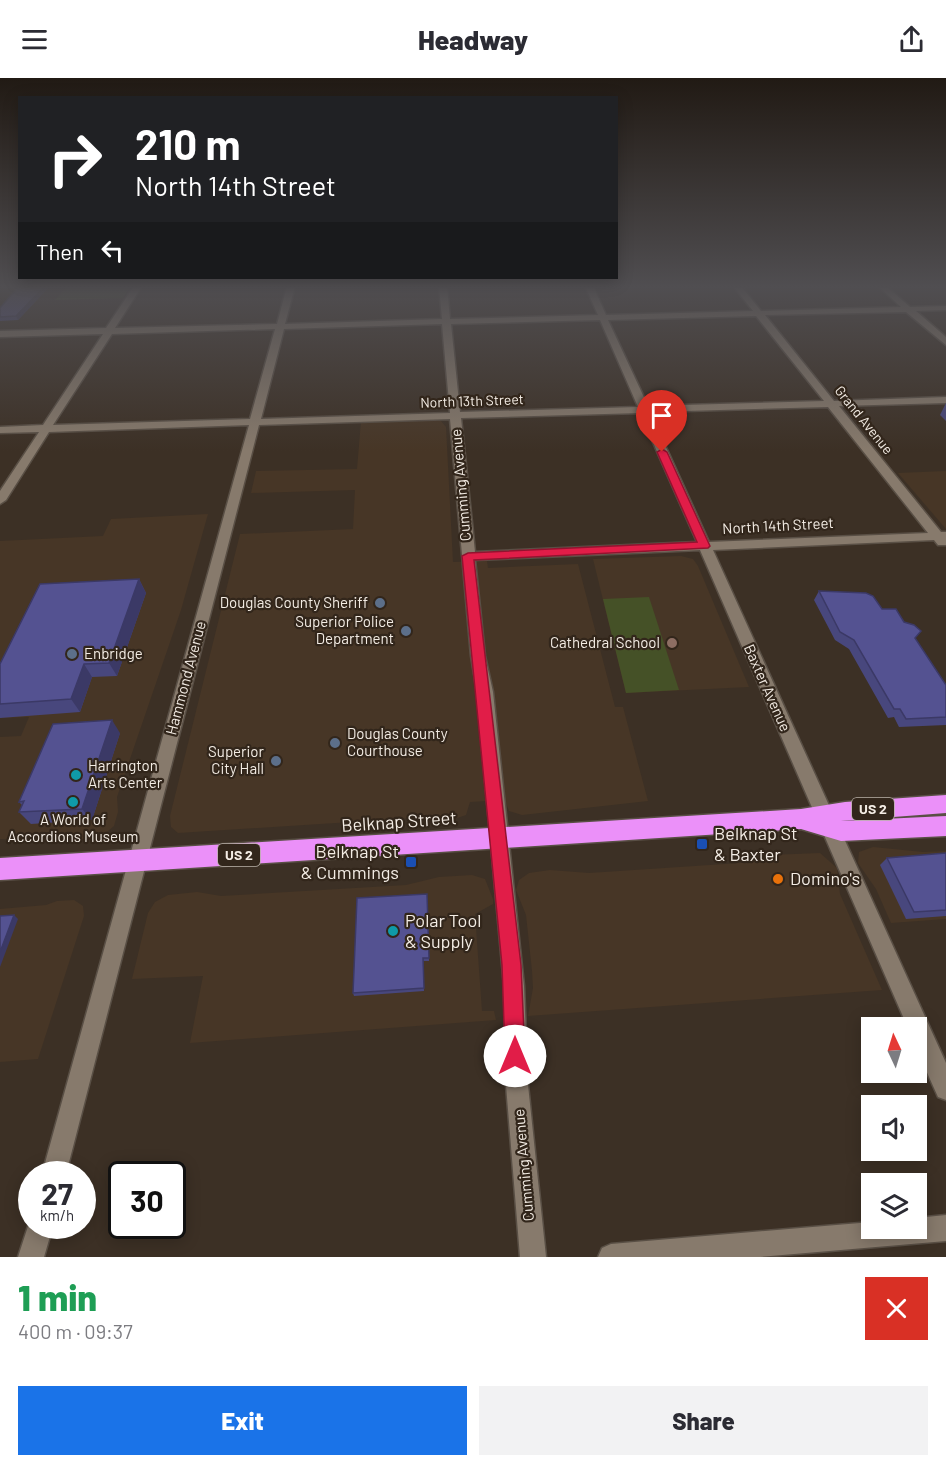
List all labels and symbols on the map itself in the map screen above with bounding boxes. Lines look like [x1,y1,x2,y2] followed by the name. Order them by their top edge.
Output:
[832,382,897,457] street label: Grand Avenue
[420,390,524,411] street label: North 13th Street
[636,390,687,452] pin
[446,428,474,542] street label: Cumming Avenue
[722,513,834,537] street label: North 14th Street
[220,593,368,611] place label: Douglas County Sheriff
[373,596,387,610] marker: Douglas County Sheriff
[295,612,394,647] place label: Superior Police Department
[161,619,209,737] street label: Hammond Avenue
[399,624,413,638] marker: Superior Police Department
[550,633,660,651] place label: Cathedral School
[665,636,679,650] marker: Cathedral School
[741,641,795,734] street label: Baxter Avenue
[84,644,143,662] place label: Enbridge
[65,647,79,661] marker: Enbridge
[347,724,448,759] place label: Douglas County Courthouse
[328,736,342,750] marker: Douglas County Courthouse
[208,742,265,777] place label: Superior City Hall
[269,754,283,768] marker: Superior City Hall
[88,756,163,791] place label: Harrington Arts Center
[69,768,83,782] marker: Harrington Arts Center
[66,795,80,809] marker: A World of Accordions Museum
[852,798,894,820] road number: US 2
[340,806,457,836] street label: Belknap Street
[8,810,138,845] place label: A World of Accordions Museum
[714,822,798,865] place label: Belknap St & Baxter
[695,837,709,851] marker: Belknap St & Baxter
[301,840,399,883] place label: Belknap St & Cummings
[218,844,260,866] road number: US 2
[404,855,418,869] marker: Belknap St & Cummings
[790,867,860,889] place label: Domino's
[771,872,785,886] marker: Domino's
[405,909,481,952] place label: Polar Tool & Supply
[386,924,400,938] marker: Polar Tool & Supply
[861,1017,927,1083] north arrow
[483,1024,547,1088] position arrow
[509,1108,537,1222] street label: Cumming Avenue
[108,1161,186,1239] speed limit sign: 30

